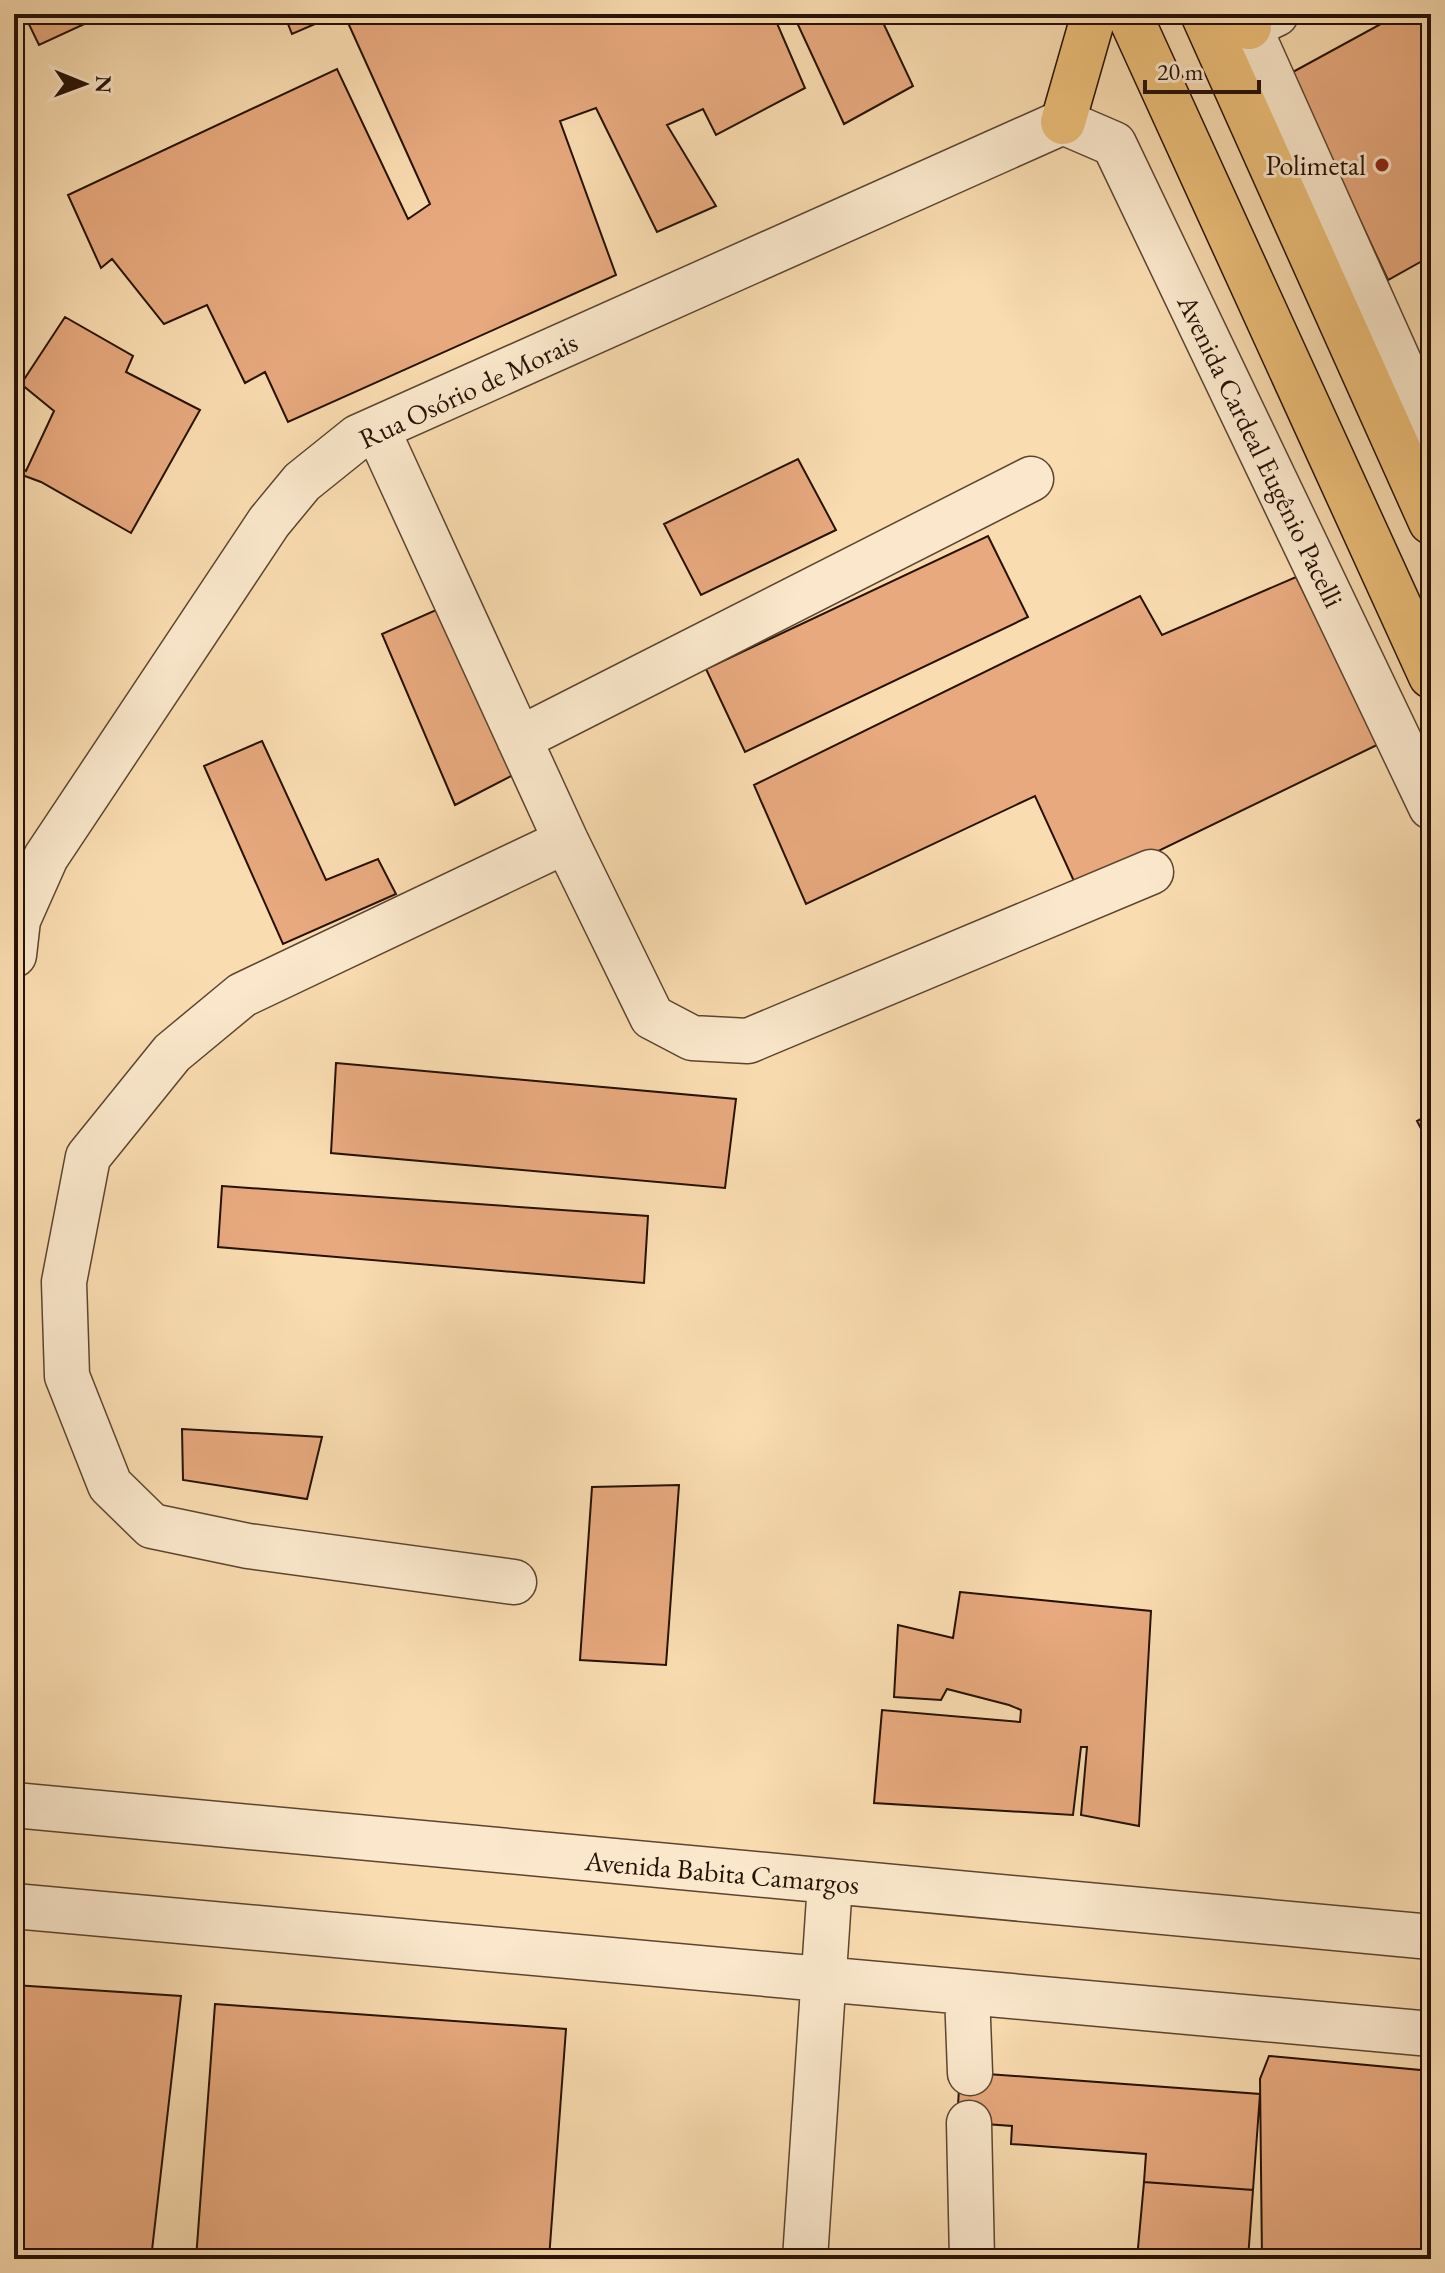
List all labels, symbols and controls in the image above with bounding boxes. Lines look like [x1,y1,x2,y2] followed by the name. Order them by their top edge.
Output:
[44,44,124,124] north arrow
[1145,44,1259,94] scale bar
[1157,56,1204,87] text: 20 m
[89,75,118,94] text: N
[1266,147,1366,183] place label: Polimetal
[1373,156,1391,174] marker: Polimetal
[1169,288,1353,613] street label: Avenida Cardeal Eugênio Pacelli
[353,324,583,456] street label: Rua Osório de Morais
[582,1842,861,1902] street label: Avenida Babita Camargos

